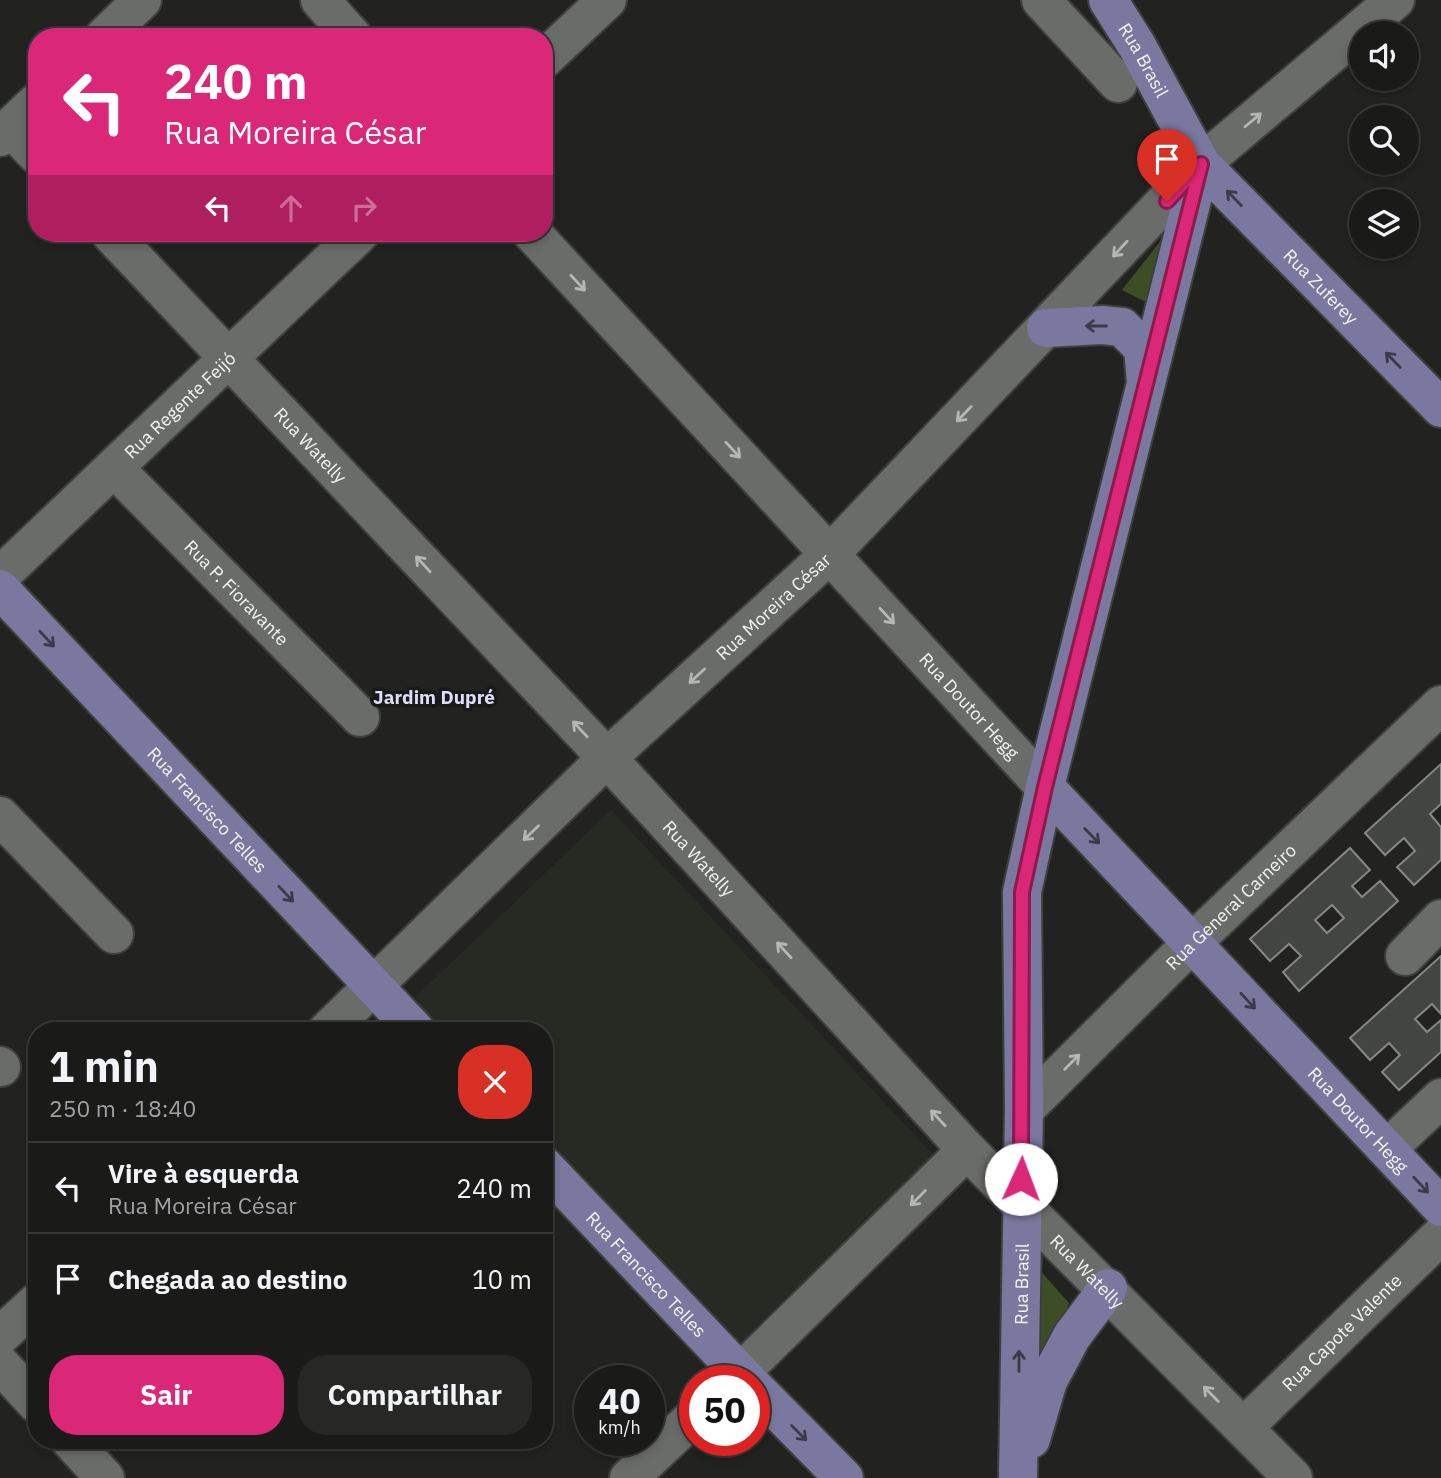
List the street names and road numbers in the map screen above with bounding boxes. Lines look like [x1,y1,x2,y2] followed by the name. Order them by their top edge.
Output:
[1114,18,1174,101] street label: Rua Brasil
[1279,243,1363,329] street label: Rua Zuferey
[119,346,240,463] street label: Rua Regente Feijó
[269,402,352,488] street label: Rua Watelly
[180,535,294,650] street label: Rua P. Fioravante
[711,548,836,665] street label: Rua Moreira César
[915,647,1025,764] street label: Rua Doutor Hegg
[143,742,273,878] street label: Rua Francisco Telles
[658,815,740,901] street label: Rua Watelly
[1161,838,1301,974] street label: Rua General Carneiro
[1303,1062,1414,1178] street label: Rua Doutor Hegg
[581,1206,712,1342] street label: Rua Francisco Telles
[1046,1229,1129,1313] street label: Rua Watelly
[1009,1243,1033,1325] street label: Rua Brasil
[1277,1268,1406,1396] street label: Rua Capote Valente

